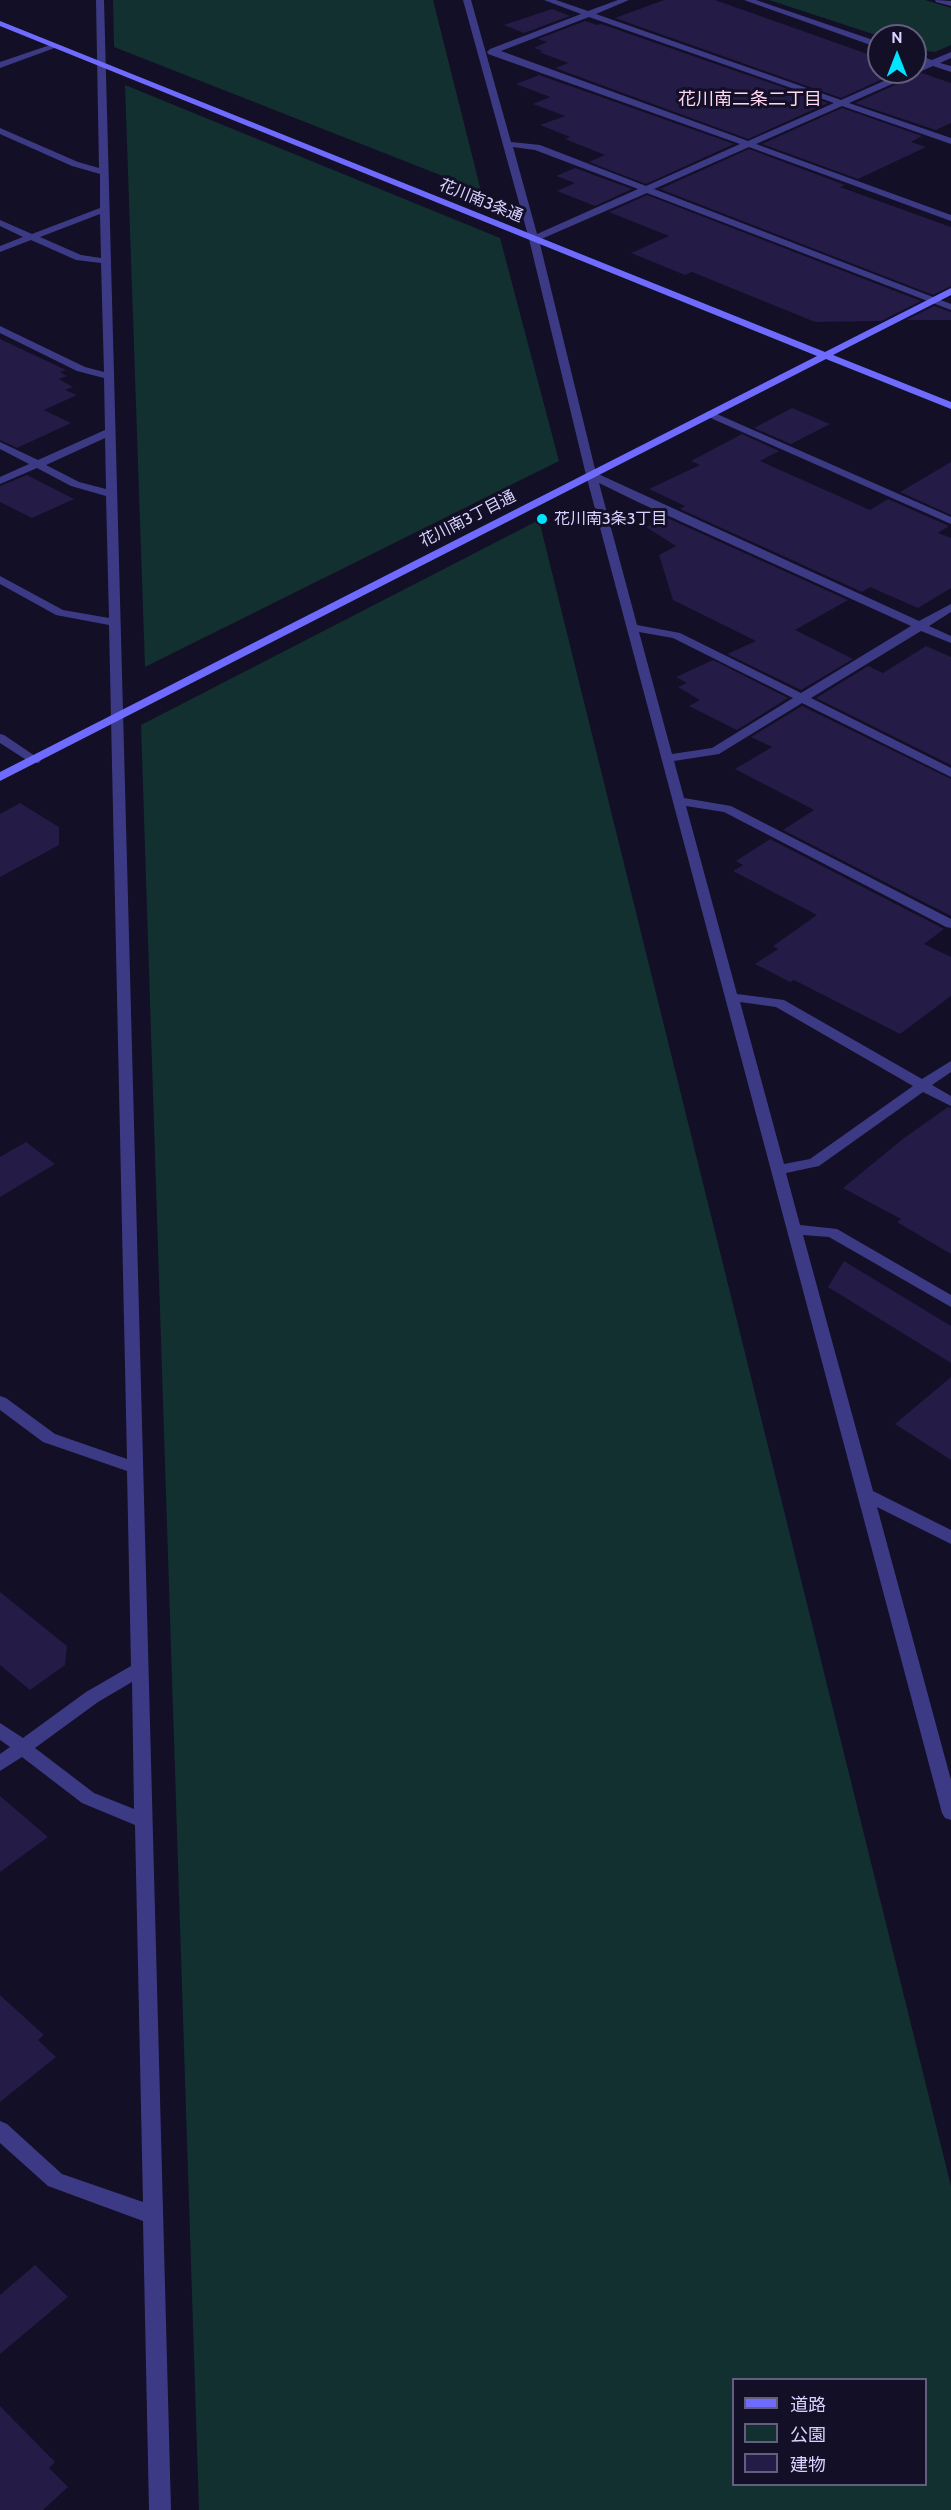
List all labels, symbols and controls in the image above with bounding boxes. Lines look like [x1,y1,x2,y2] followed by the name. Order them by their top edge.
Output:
[867,24,927,84] north arrow
[891,28,903,47] text: N
[678,89,822,111] district label: 花川南二条二丁目
[436,175,526,227] street label: 花川南3条通
[417,487,519,551] street label: 花川南3丁目通
[554,509,667,529] place label: 花川南3条3丁目
[535,512,549,526] marker: 花川南3条3丁目
[732,2378,927,2486] legend
[790,2394,826,2416] text: 道路
[790,2424,826,2446] text: 公園
[790,2454,826,2476] text: 建物

